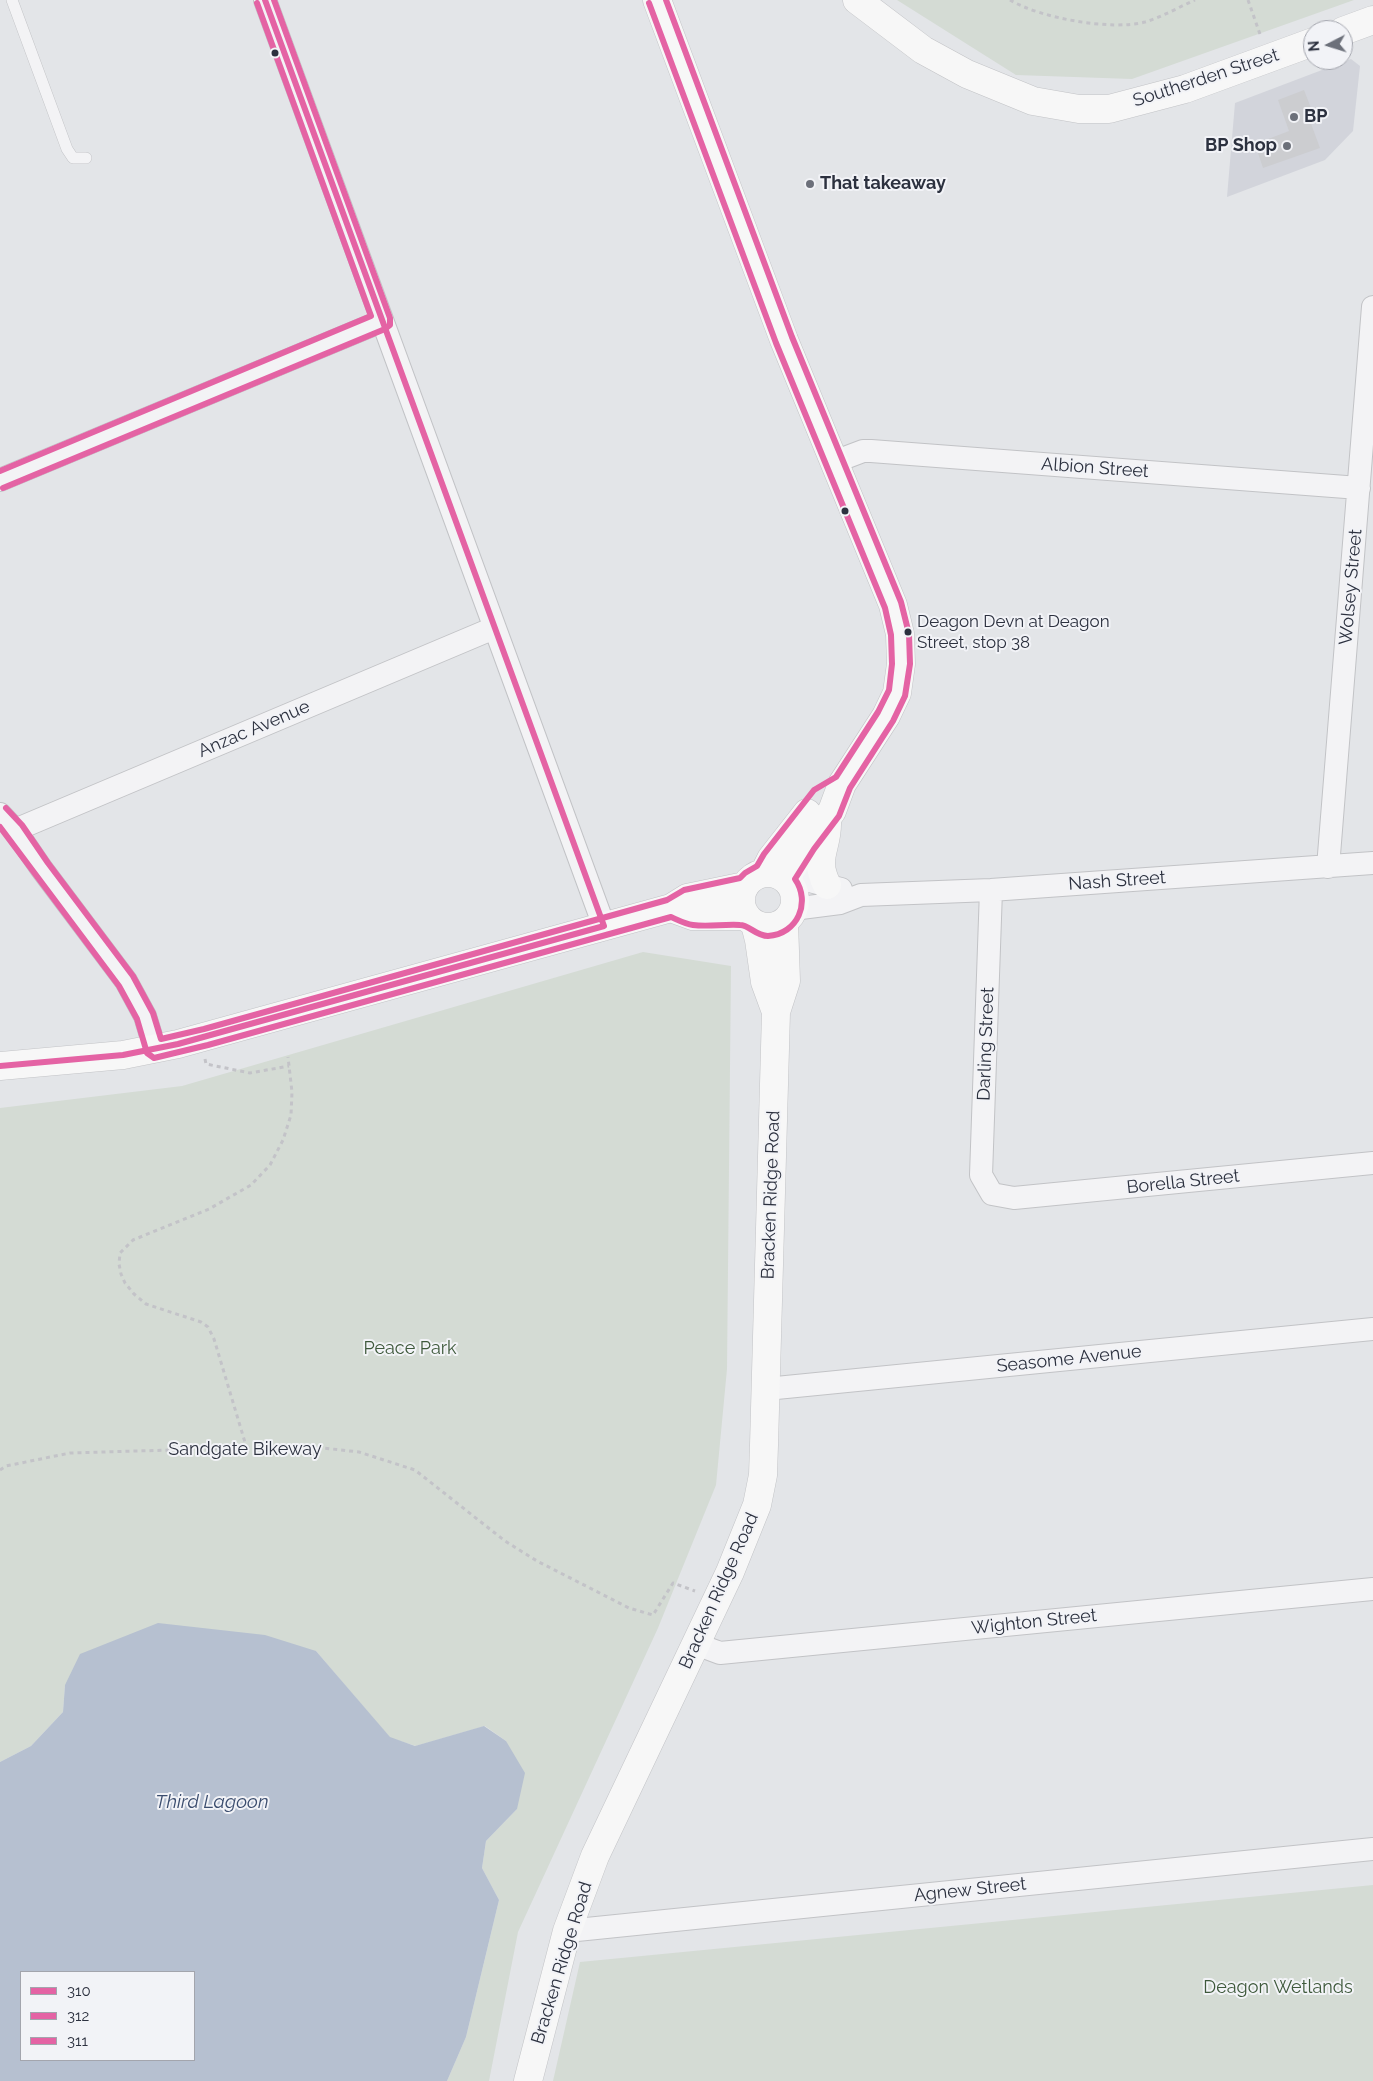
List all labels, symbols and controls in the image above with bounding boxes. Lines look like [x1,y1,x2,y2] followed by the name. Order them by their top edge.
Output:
[1303,20,1353,70] north arrow
[1306,40,1322,52] text: N
[1130,44,1282,112] street label: Southerden Street
[270,48,280,58] unlabelled marker
[1304,106,1327,128] place label: BP
[1288,111,1300,123] marker: BP
[1205,135,1277,157] place label: BP Shop
[1281,140,1293,152] marker: BP Shop
[820,173,946,195] place label: That takeaway
[804,178,816,190] marker: That takeaway
[1040,453,1150,483] street label: Albion Street
[840,506,850,516] unlabelled marker
[1335,528,1367,646] street label: Wolsey Street
[917,612,1110,652] place label: Deagon Devn at Deagon Street, stop 38
[903,627,913,637] marker: Deagon Devn at Deagon Street, stop 38
[195,696,313,762] street label: Anzac Avenue
[1068,867,1166,895] street label: Nash Street
[973,987,999,1101] street label: Darling Street
[757,1110,785,1280] street label: Bracken Ridge Road
[1125,1165,1241,1199] street label: Borella Street
[363,1338,457,1360] park label: Peace Park
[995,1341,1143,1377] street label: Seasome Avenue
[168,1439,322,1461] street label: Sandgate Bikeway
[675,1509,763,1673] street label: Bracken Ridge Road
[970,1605,1098,1639] street label: Wighton Street
[155,1791,269,1813] water label: Third Lagoon
[913,1873,1027,1907] street label: Agnew Street
[527,1879,597,2047] street label: Bracken Ridge Road
[20,1971,195,2061] legend
[1203,1977,1353,1999] park label: Deagon Wetlands
[67,1982,91,2000] text: 310
[67,2007,89,2025] text: 312
[67,2032,88,2050] text: 311

